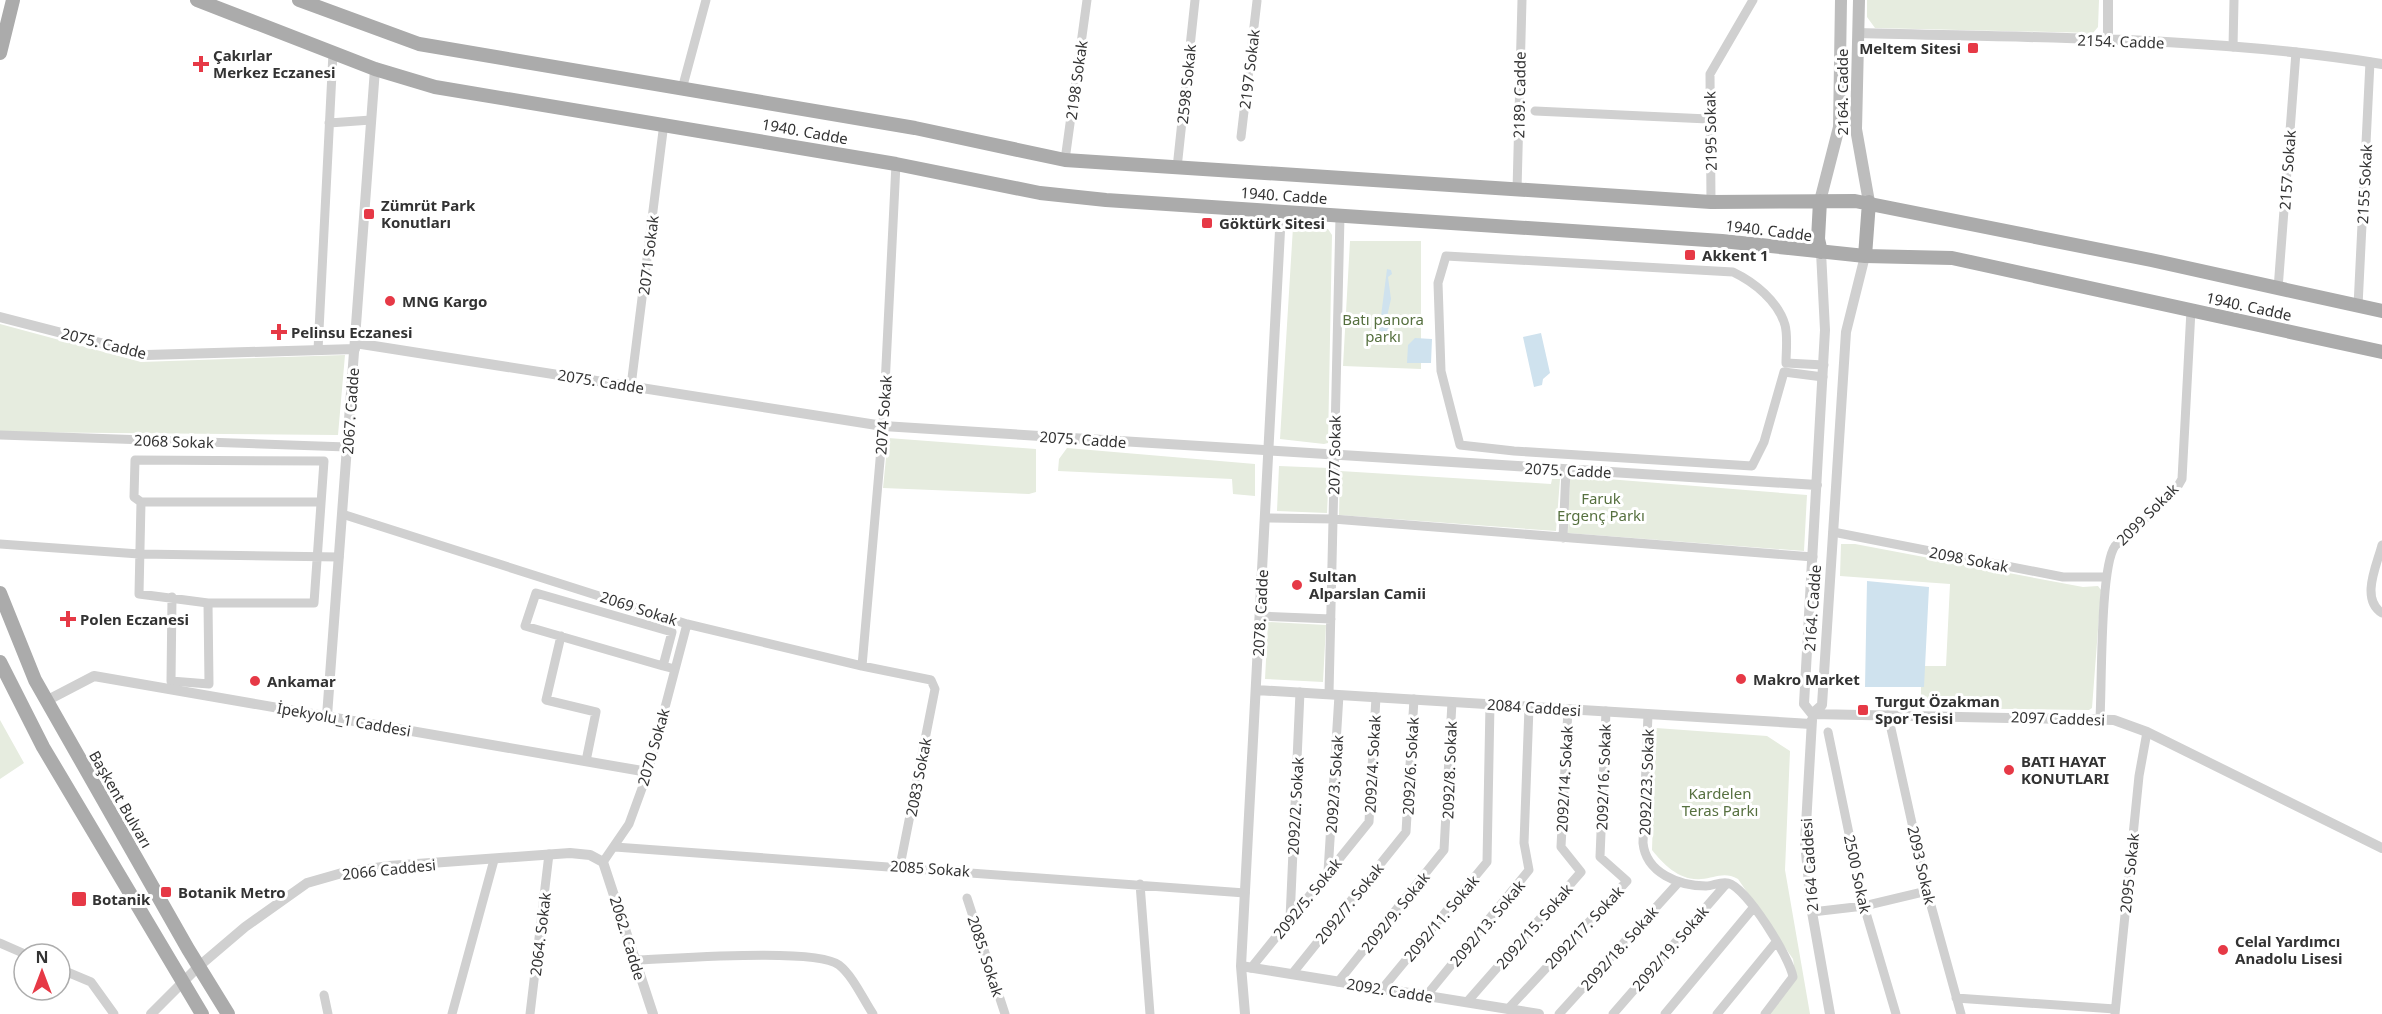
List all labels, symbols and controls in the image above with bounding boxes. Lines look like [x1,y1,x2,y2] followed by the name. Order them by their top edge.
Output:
[1234,28,1264,110] street label: 2197 Sokak
[2077,29,2165,53] street label: 2154. Cadde
[1859,38,1961,58] place label: Meltem Sitesi
[1061,39,1091,121] street label: 2198 Sokak
[1966,41,1980,55] marker: Meltem Sitesi
[1172,43,1200,125] street label: 2598 Sokak
[213,45,335,82] place label: Çakırlar Merkez Eczanesi
[1832,48,1852,136] street label: 2164. Cadde
[1508,51,1530,139] street label: 2189. Cadde
[194,57,208,71] marker: Çakırlar Merkez Eczanesi
[1699,91,1721,171] street label: 2195 Sokak
[760,114,850,148] street label: 1940. Cadde
[2274,129,2300,211] street label: 2157 Sokak
[2352,144,2376,224] street label: 2155 Sokak
[1240,182,1328,208] street label: 1940. Cadde
[381,195,476,232] place label: Zümrüt Park Konutları
[362,207,376,221] marker: Zümrüt Park Konutları
[1219,213,1325,233] place label: Göktürk Sitesi
[633,214,663,296] street label: 2071 Sokak
[1725,215,1813,245] street label: 1940. Cadde
[1200,216,1214,230] marker: Göktürk Sitesi
[1702,245,1769,265] place label: Akkent 1
[1683,248,1697,262] marker: Akkent 1
[2204,287,2294,325] street label: 1940. Cadde
[402,291,487,311] place label: MNG Kargo
[383,294,397,308] marker: MNG Kargo
[1342,309,1424,346] park label: Batı panora parkı
[291,322,412,342] place label: Pelinsu Eczanesi
[59,323,149,363] street label: 2075. Cadde
[272,325,286,339] marker: Pelinsu Eczanesi
[556,364,646,398] street label: 2075. Cadde
[337,367,363,455] street label: 2067. Cadde
[870,374,896,456] street label: 2074 Sokak
[1323,415,1345,495] street label: 2077 Sokak
[1039,426,1127,452] street label: 2075. Cadde
[134,430,214,452] street label: 2068 Sokak
[1524,458,1612,482] street label: 2075. Cadde
[2112,479,2182,549] street label: 2099 Sokak
[1557,488,1645,525] park label: Faruk Ergenç Parkı
[1928,542,2010,576] street label: 2098 Sokak
[1799,564,1825,652] street label: 2164. Cadde
[1309,566,1426,603] place label: Sultan Alparslan Camii
[1248,569,1272,657] street label: 2078. Cadde
[1290,578,1304,592] marker: Sultan Alparslan Camii
[598,586,680,630] street label: 2069 Sokak
[80,609,189,629] place label: Polen Eczanesi
[61,612,75,626] marker: Polen Eczanesi
[1753,669,1860,689] place label: Makro Market
[267,671,336,691] place label: Ankamar
[1734,672,1748,686] marker: Makro Market
[248,674,262,688] marker: Ankamar
[1875,691,2000,728] place label: Turgut Özakman Spor Tesisi
[1486,694,1582,720] street label: 2084 Caddesi
[275,697,413,741] street label: İpekyolu_1 Caddesi
[1856,703,1870,717] marker: Turgut Özakman Spor Tesisi
[632,706,674,788] street label: 2070 Sokak
[2011,706,2105,730] street label: 2097 Caddesi
[1359,714,1385,814] street label: 2092/4. Sokak
[1397,716,1423,816] street label: 2092/6. Sokak
[1437,721,1461,819] street label: 2092/8. Sokak
[1591,723,1615,831] street label: 2092/16. Sokak
[1551,725,1577,833] street label: 2092/14. Sokak
[1634,728,1658,836] street label: 2092/23. Sokak
[1321,734,1347,834] street label: 2092/3. Sokak
[901,736,935,818] street label: 2083 Sokak
[85,747,157,851] street label: Başkent Bulvarı
[2021,751,2109,788] place label: BATI HAYAT KONUTLARI
[1282,756,1308,856] street label: 2092/2. Sokak
[2002,763,2016,777] marker: BATI HAYAT KONUTLARI
[1682,783,1758,820] park label: Kardelen Teras Parkı
[1796,817,1822,913] street label: 2164 Caddesi
[1903,824,1941,906] street label: 2093 Sokak
[2115,832,2143,914] street label: 2095 Sokak
[1840,833,1876,915] street label: 2500 Sokak
[341,854,437,884] street label: 2066 Caddesi
[1268,854,1346,942] street label: 2092/5. Sokak
[889,855,971,881] street label: 2085 Sokak
[1310,859,1388,947] street label: 2092/7. Sokak
[1356,868,1434,956] street label: 2092/9. Sokak
[1399,871,1483,965] street label: 2092/11. Sokak
[1445,876,1529,970] street label: 2092/13. Sokak
[1491,879,1577,973] street label: 2092/15. Sokak
[1540,881,1628,973] street label: 2092/17. Sokak
[178,882,286,902] place label: Botanik Metro
[159,885,173,899] marker: Botanik Metro
[92,889,151,909] place label: Botanik
[70,890,88,908] marker: Botanik
[525,891,555,977] street label: 2064. Sokak
[606,893,650,983] street label: 2062. Cadde
[1627,901,1713,995] street label: 2092/19. Sokak
[1576,902,1662,994] street label: 2092/18. Sokak
[964,913,1008,999] street label: 2085. Sokak
[2235,931,2342,968] place label: Celal Yardımcı Anadolu Lisesi
[12,942,72,1002] north arrow
[2216,943,2230,957] marker: Celal Yardımcı Anadolu Lisesi
[35,946,49,968] text: N
[1345,973,1435,1007] street label: 2092. Cadde

